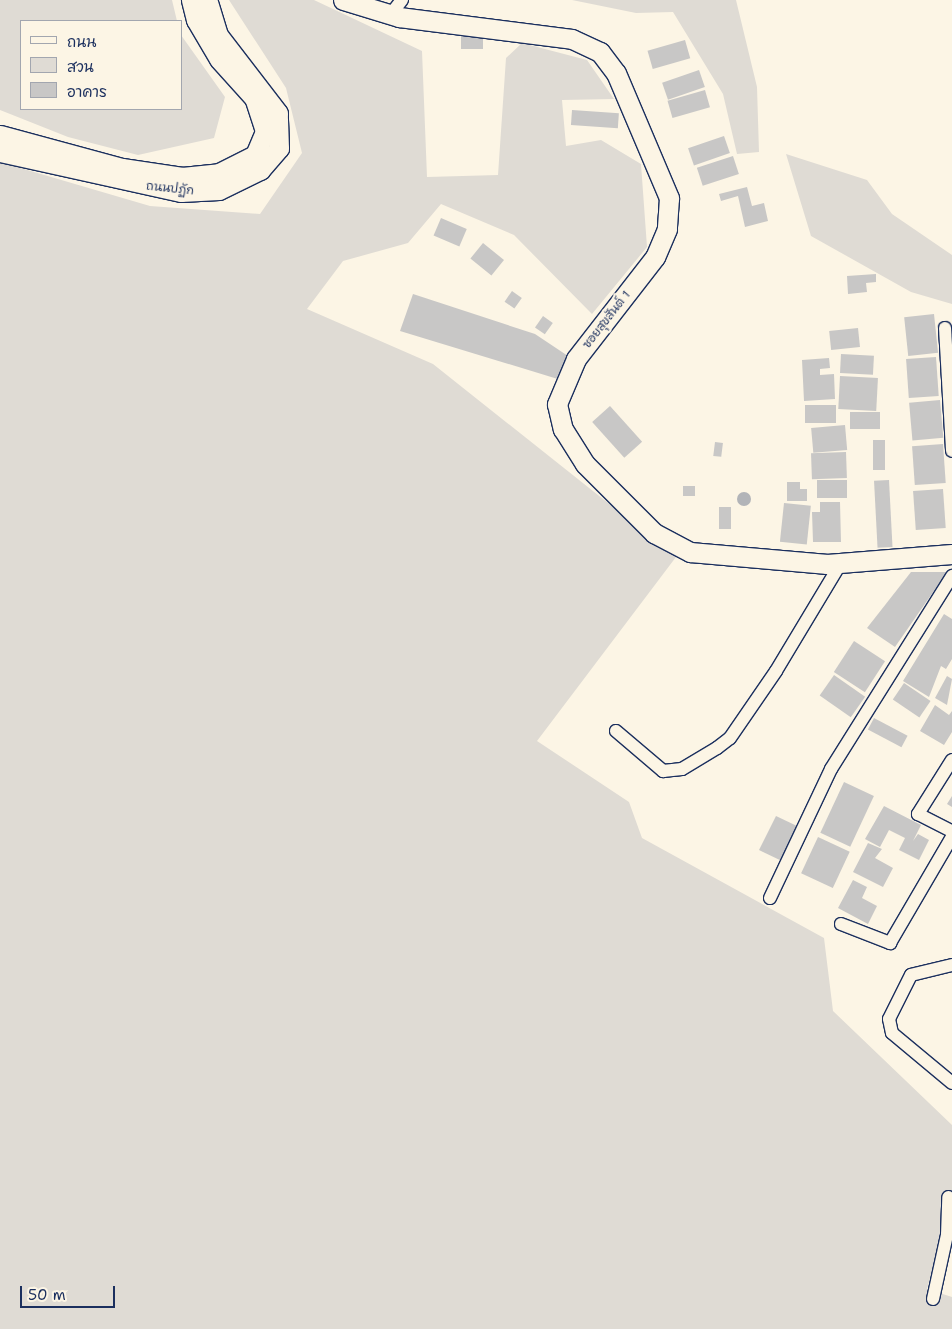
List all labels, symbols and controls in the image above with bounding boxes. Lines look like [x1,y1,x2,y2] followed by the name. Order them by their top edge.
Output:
[20,20,182,110] legend
[67,32,96,52] text: ถนน
[67,57,94,77] text: สวน
[67,82,107,102] text: อาคาร
[145,179,195,199] street label: ถนนปฏัก
[580,288,634,352] street label: ซอยสุขสันต์ 1
[22,1276,118,1308] scale bar
[28,1285,66,1305] text: 50 m

